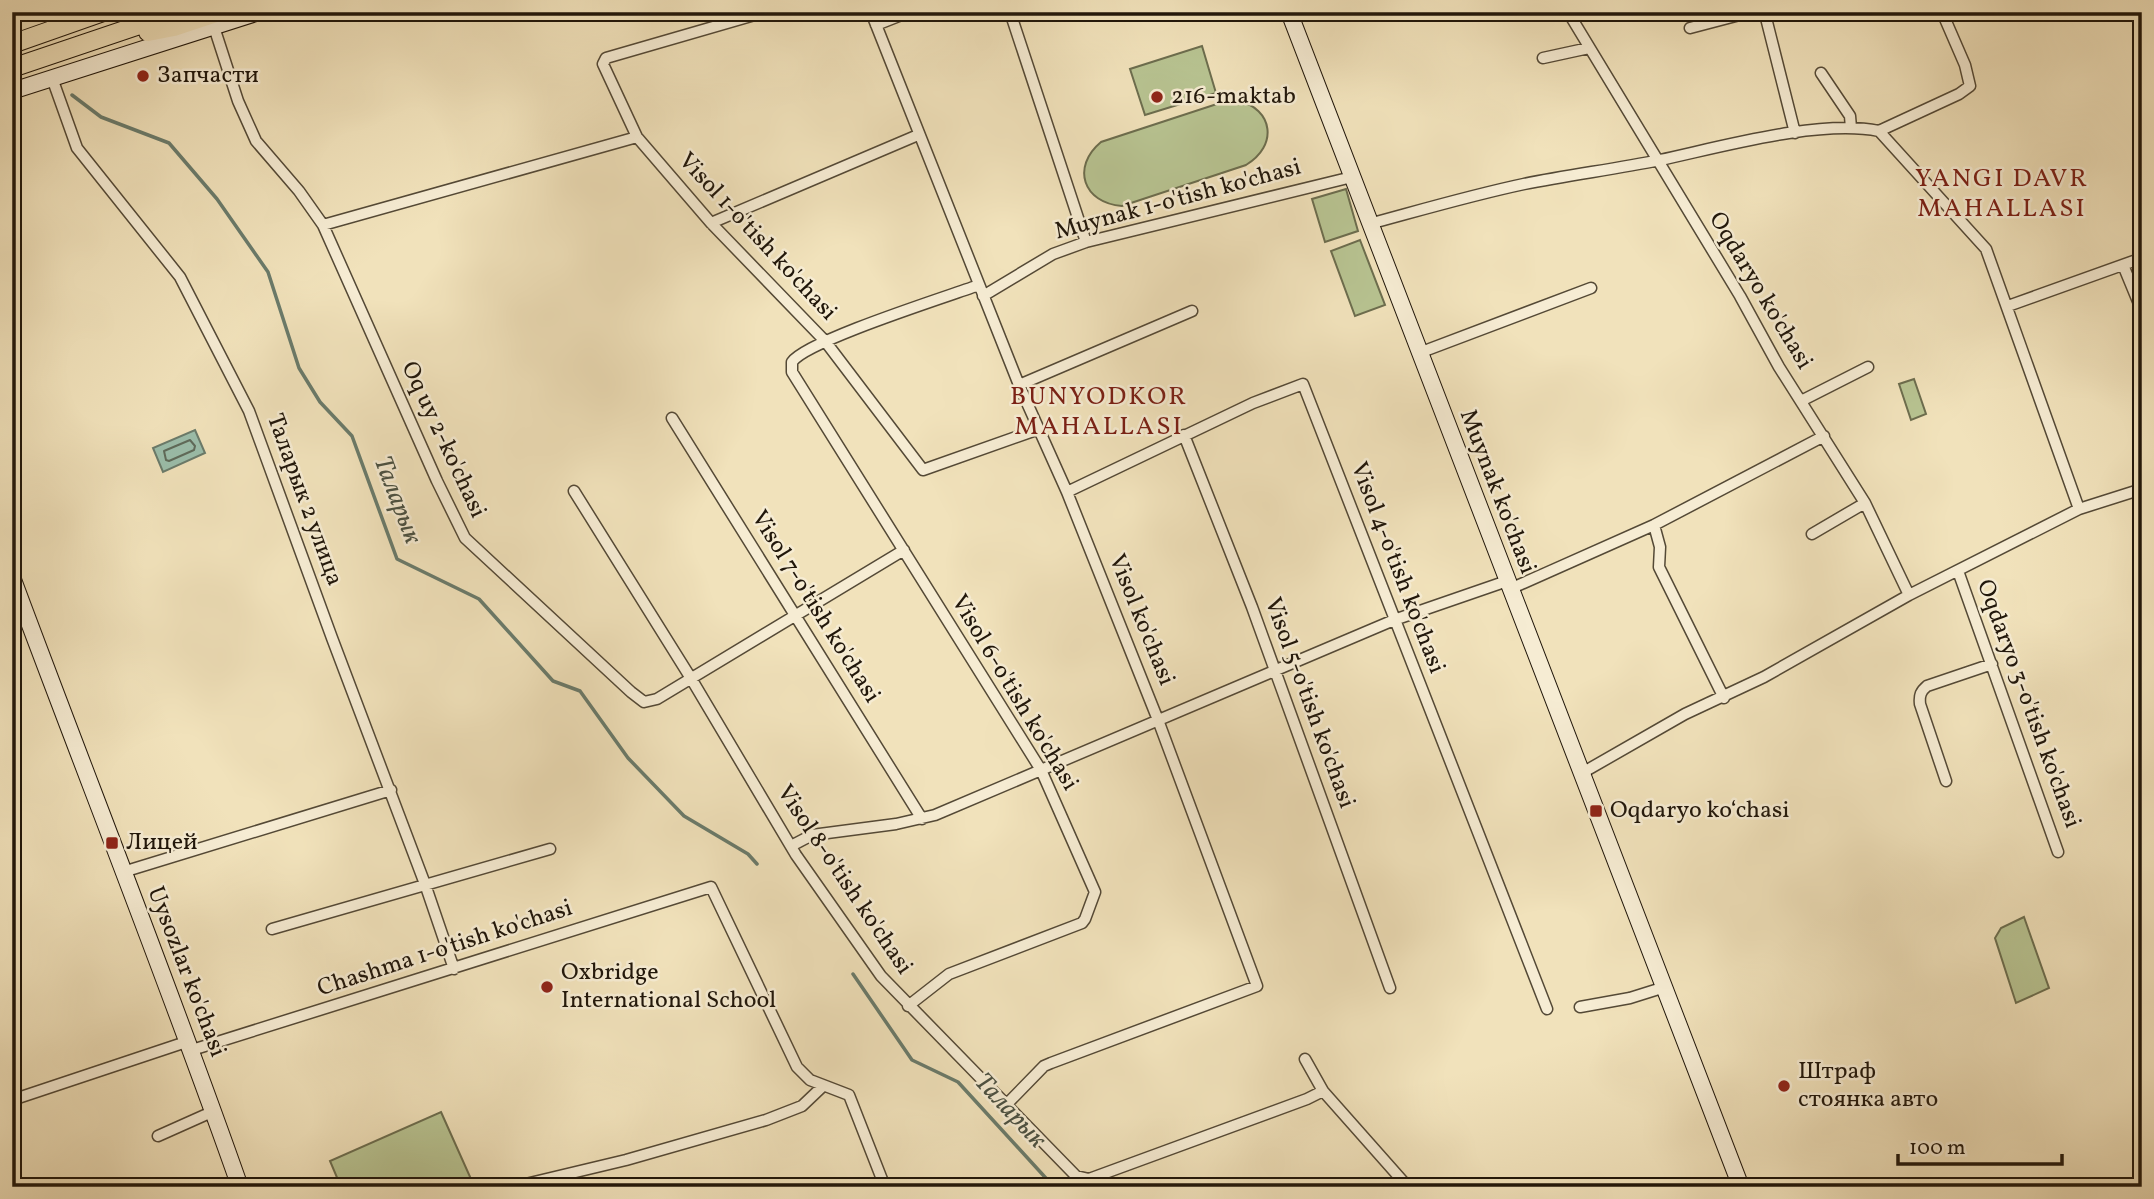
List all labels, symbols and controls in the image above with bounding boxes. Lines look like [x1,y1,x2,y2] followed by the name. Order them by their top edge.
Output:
[157,59,259,93] place label: Запчасти
[135,68,151,84] marker: Запчасти
[1171,80,1296,114] place label: 216-maktab
[1149,89,1165,105] marker: 216-maktab
[670,145,844,329] street label: Visol 1-o'tish ko'chasi
[1051,151,1305,249] street label: Muynak 1-o'tish ko'chasi
[1915,161,2089,227] district label: YANGI DAVR MAHALLASI
[1699,206,1821,376] street label: Oqdaryo ko'chasi
[392,356,494,524] street label: Oq uy 2-ko'chasi
[1010,379,1188,445] district label: BUNYODKOR MAHALLASI
[1450,405,1544,579] street label: Muynak ko'chasi
[257,409,351,591] street label: Таларык 2 улица
[364,451,430,550] water label: Таларык
[1341,457,1453,679] street label: Visol 4-o'tish ko'chasi
[742,504,888,710] street label: Visol 7-o'tish ko'chasi
[1099,549,1183,691] street label: Visol ko'chasi
[1967,575,2089,833] street label: Oqdaryo 3-o'tish ko'chasi
[942,588,1086,798] street label: Visol 6-o'tish ko'chasi
[1255,593,1363,813] street label: Visol 5-o'tish ko'chasi
[768,778,920,982] street label: Visol 8-o'tish ko'chasi
[1610,794,1790,828] place label: Oqdaryo koʻchasi
[1588,803,1604,819] marker: Oqdaryo koʻchasi
[126,826,198,860] place label: Лицей
[104,835,120,851] marker: Лицей
[138,882,234,1062] street label: Uysozlar ko'chasi
[313,892,577,1006] street label: Chashma 1-o'tish ko'chasi
[561,956,776,1018] place label: Oxbridge International School
[539,979,555,995] marker: Oxbridge International School
[1798,1055,1938,1117] place label: Штраф стоянка авто
[966,1065,1055,1157] water label: Таларык
[1776,1078,1792,1094] marker: Штраф стоянка авто
[1898,1122,2063,1166] scale bar
[1909,1134,1966,1163] text: 100 m

